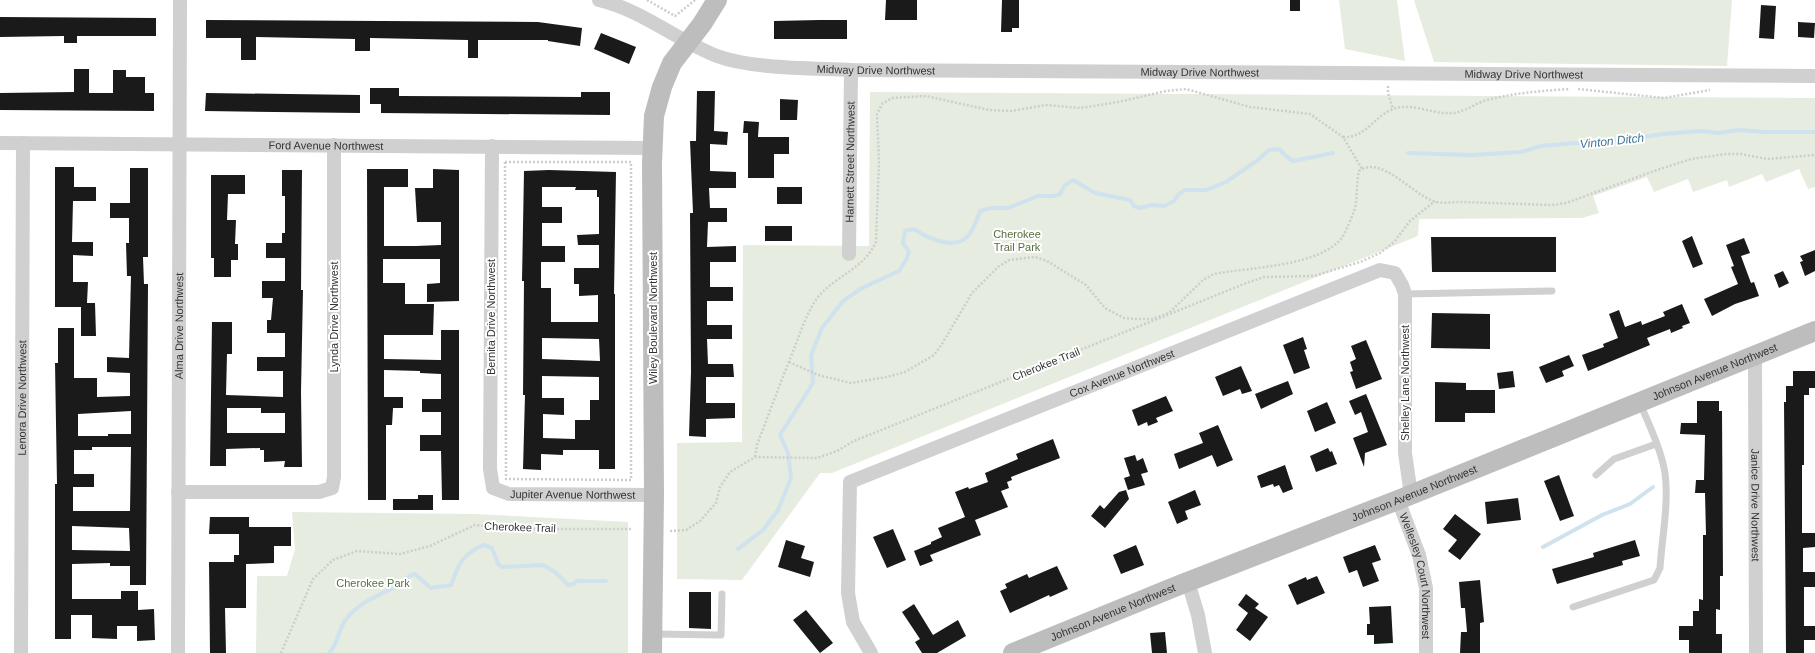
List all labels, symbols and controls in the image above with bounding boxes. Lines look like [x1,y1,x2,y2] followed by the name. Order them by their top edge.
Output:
[816,63,935,77] street label: Midway Drive Northwest
[1140,66,1259,79] street label: Midway Drive Northwest
[1464,68,1583,81] street label: Midway Drive Northwest
[843,101,857,223] street label: Harnett Street Northwest
[1579,131,1645,151] water label: Vinton Ditch
[269,139,383,152] street label: Ford Avenue Northwest
[993,228,1041,253] park label: Cherokee Trail Park
[647,252,659,384] street label: Wiley Boulevard Northwest
[485,259,497,375] street label: Bernita Drive Northwest
[328,262,340,372] street label: Lynda Drive Northwest
[173,273,185,379] street label: Alma Drive Northwest
[1399,325,1411,441] street label: Shelley Lane Northwest
[16,340,28,456] street label: Lenora Drive Northwest
[1650,341,1779,402] street label: Johnson Avenue Northwest
[1011,345,1081,383] street label: Cherokee Trail
[1068,347,1176,400] street label: Cox Avenue Northwest
[1749,448,1762,562] street label: Janice Drive Northwest
[1350,463,1479,523] street label: Johnson Avenue Northwest
[510,488,635,501] street label: Jupiter Avenue Northwest
[1397,511,1432,639] street label: Wellesley Court Northwest
[484,520,556,534] street label: Cherokee Trail
[336,577,410,589] park label: Cherokee Park
[1049,581,1177,643] street label: Johnson Avenue Northwest

